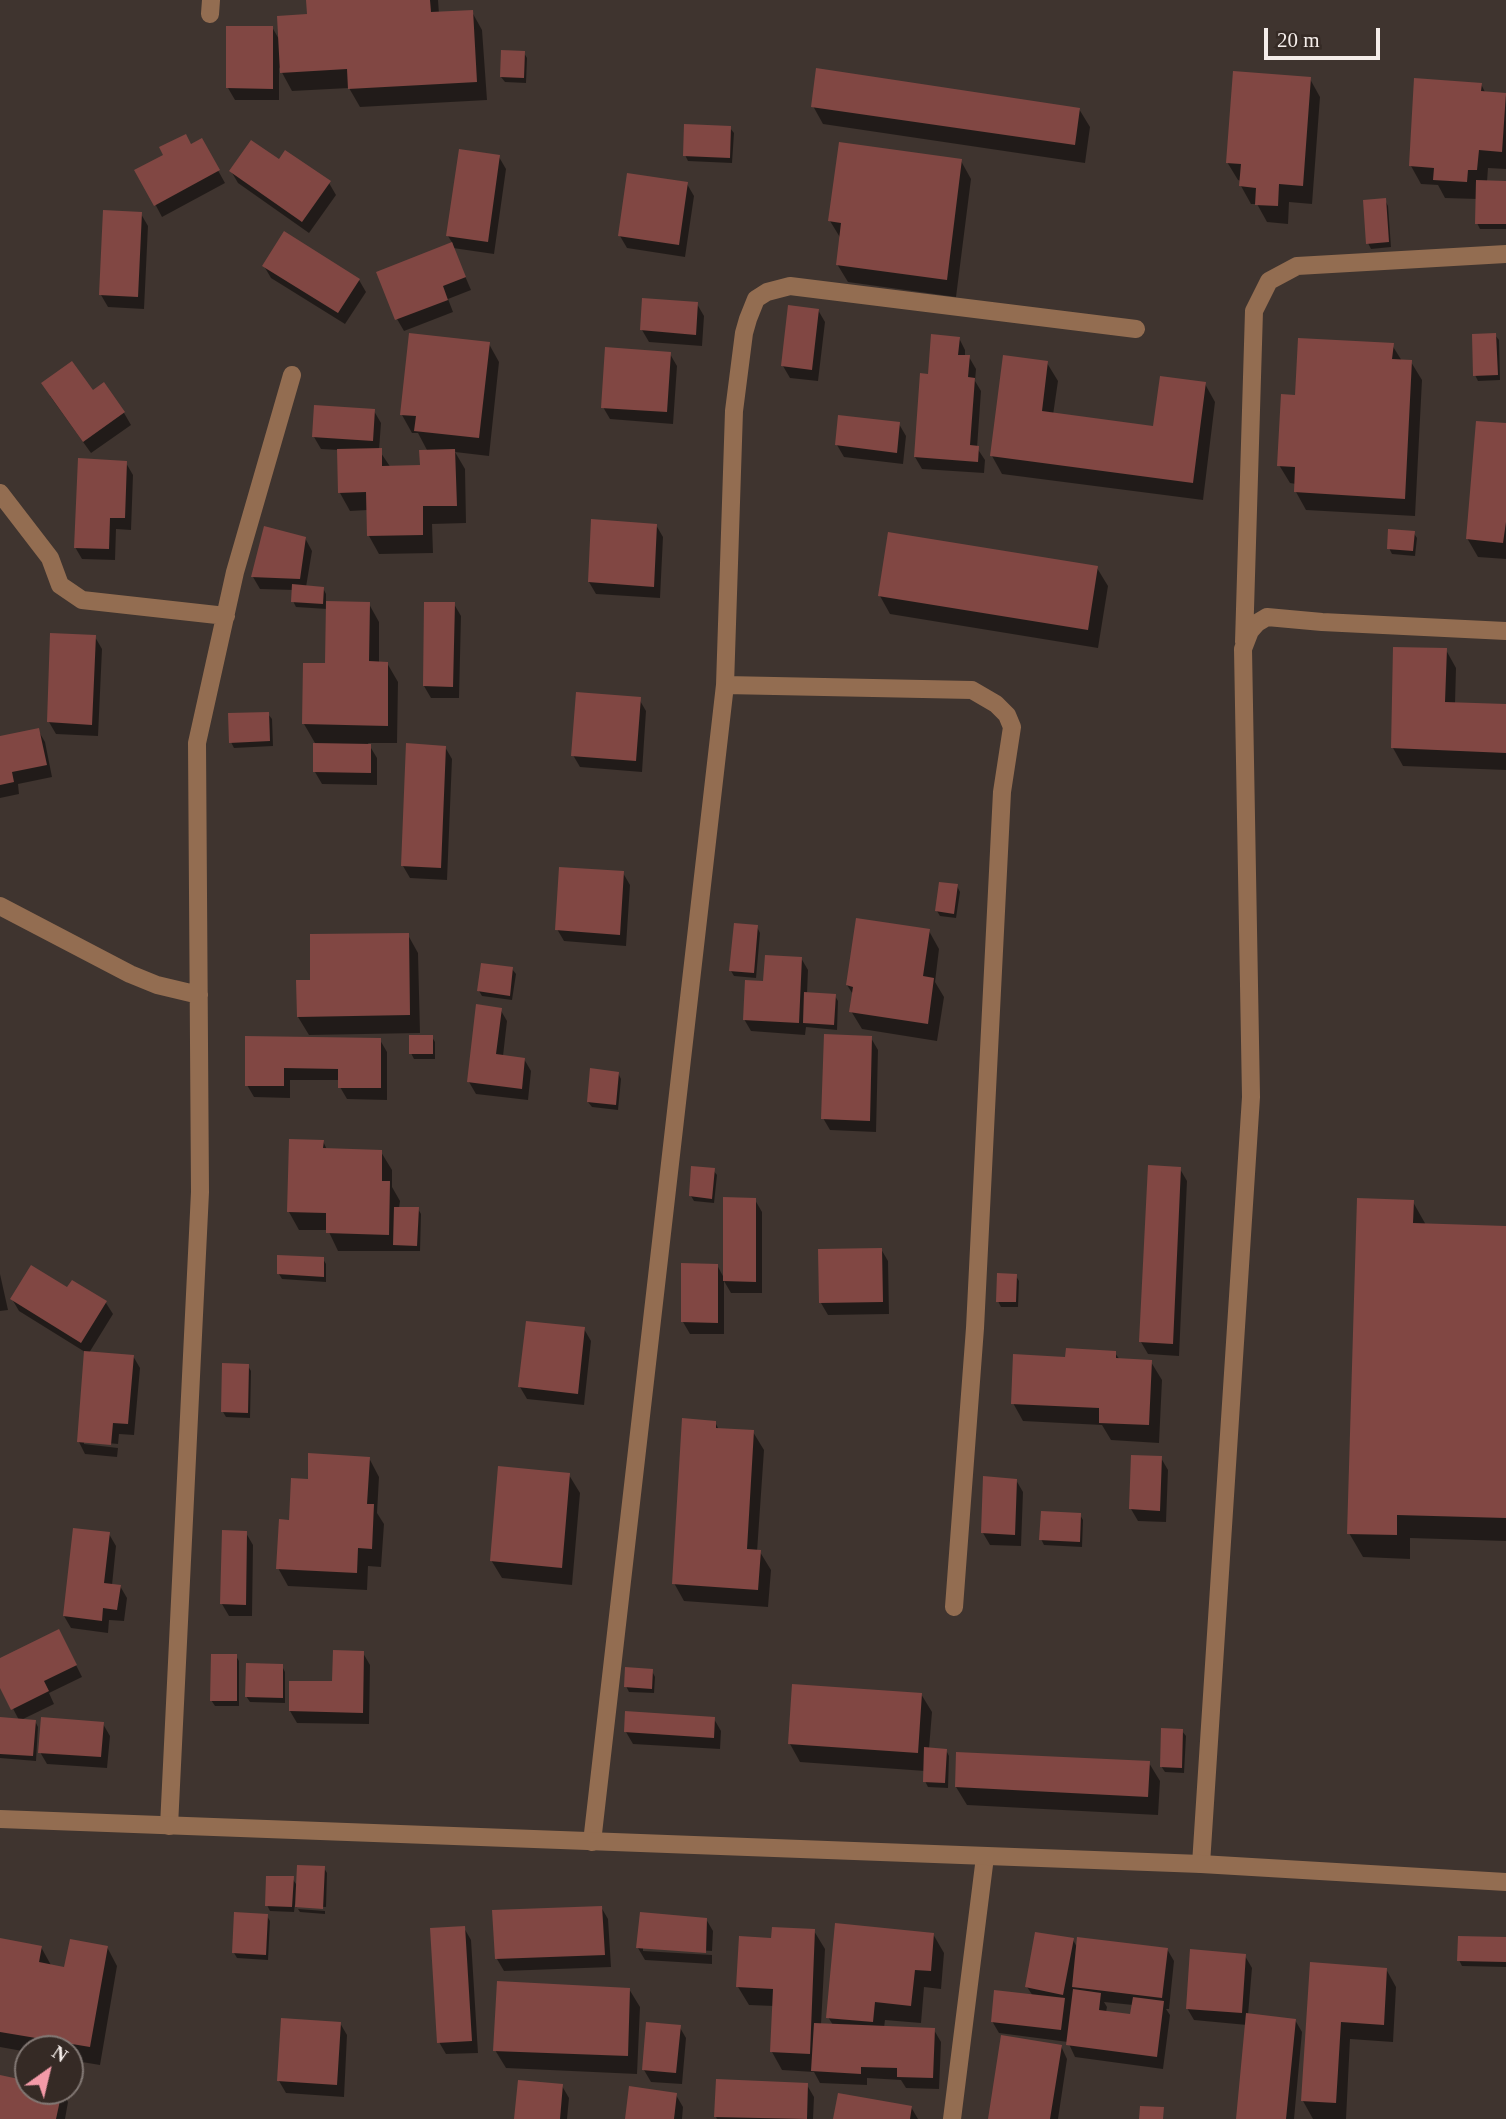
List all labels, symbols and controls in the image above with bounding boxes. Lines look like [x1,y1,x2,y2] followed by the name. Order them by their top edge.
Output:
[1268,14,1384,58] scale bar
[1277,28,1320,52] text: 20 m
[14,2035,84,2105] north arrow
[48,2041,71,2066] text: N

